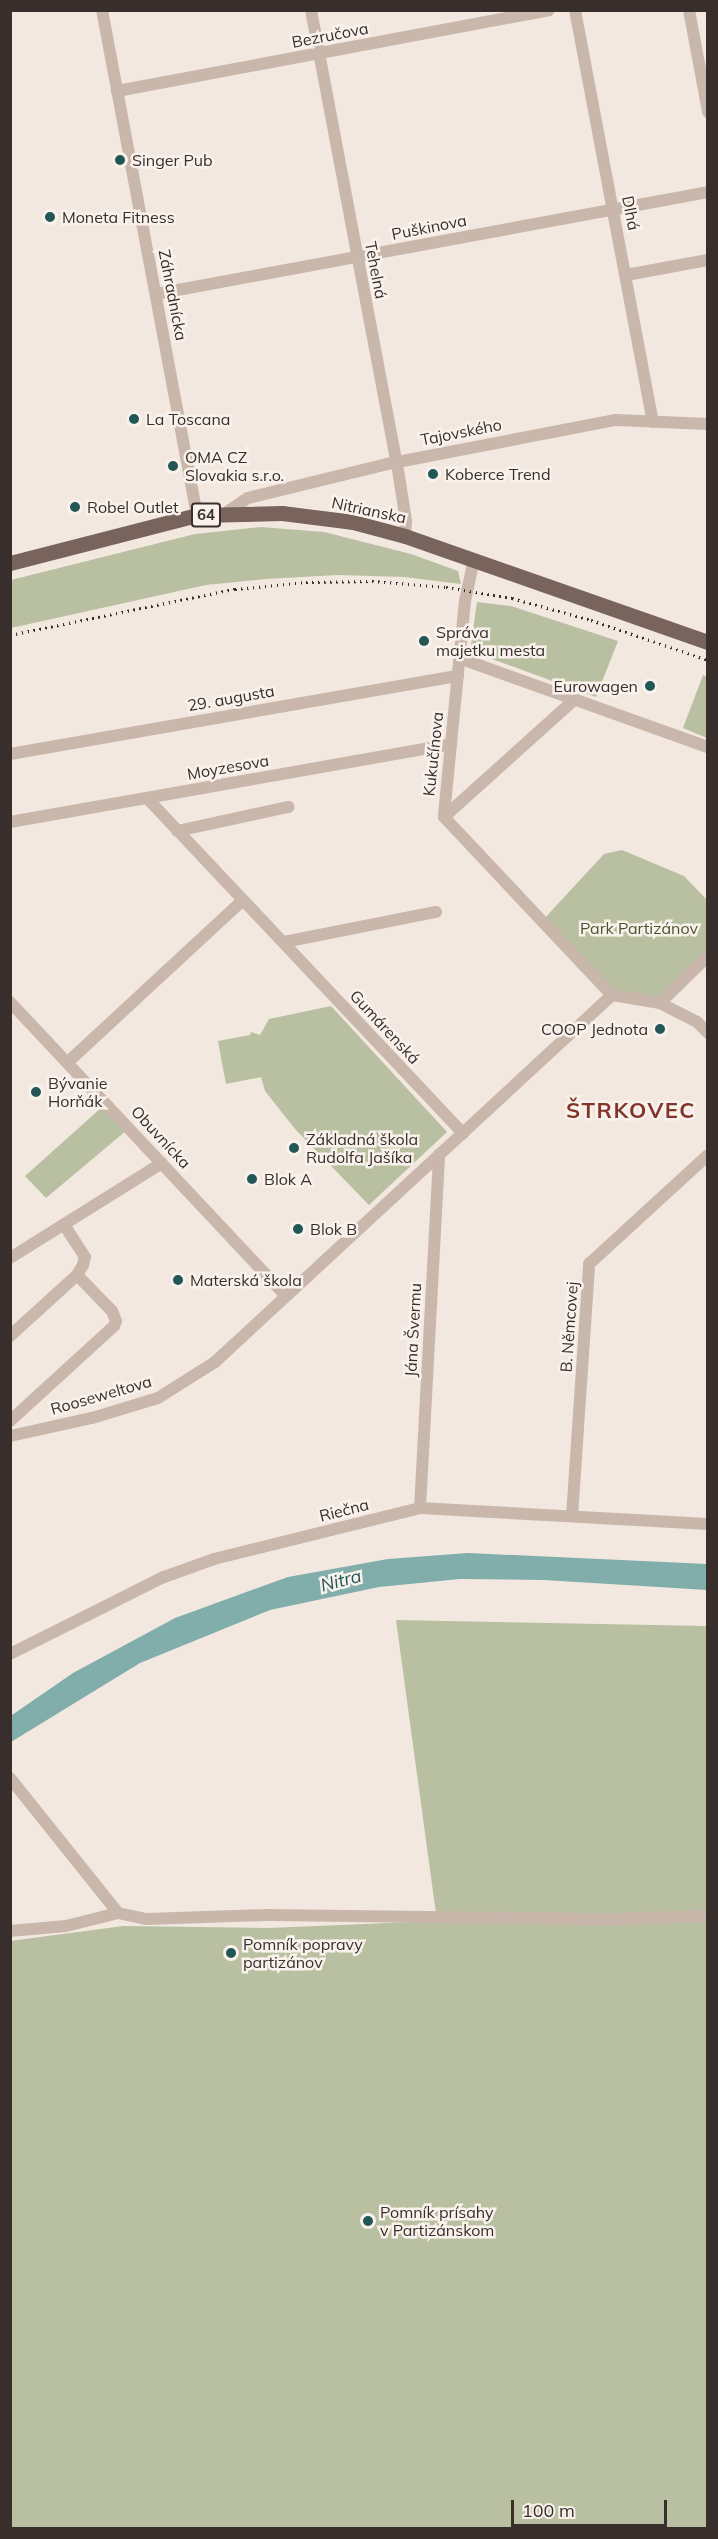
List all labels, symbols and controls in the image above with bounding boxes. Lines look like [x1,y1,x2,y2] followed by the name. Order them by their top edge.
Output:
[290,18,370,52] street label: Bezručova
[132,150,213,170] place label: Singer Pub
[113,153,127,167] marker: Singer Pub
[618,194,644,232] street label: Dlhá
[62,207,175,227] place label: Moneta Fitness
[43,210,57,224] marker: Moneta Fitness
[390,210,468,244] street label: Puškinova
[361,240,391,300] street label: Tehelná
[155,248,191,342] street label: Záhradnícka
[146,409,230,429] place label: La Toscana
[127,412,141,426] marker: La Toscana
[419,415,503,449] street label: Tajovského
[185,447,284,485] place label: OMA CZ Slovakia s.r.o.
[166,459,180,473] marker: OMA CZ Slovakia s.r.o.
[445,464,551,484] place label: Koberce Trend
[426,467,440,481] marker: Koberce Trend
[330,493,408,527] street label: Nitrianska
[87,497,179,517] place label: Robel Outlet
[68,500,82,514] marker: Robel Outlet
[191,503,221,527] road number: 64
[436,622,545,660] place label: Správa majetku mesta
[417,634,431,648] marker: Správa majetku mesta
[554,676,638,696] place label: Eurowagen
[643,679,657,693] marker: Eurowagen
[186,681,276,715] street label: 29. augusta
[419,711,447,797] street label: Kukučínova
[186,750,270,784] street label: Moyzesova
[580,918,698,938] park label: Park Partizánov
[346,986,424,1068] street label: Gumárenská
[541,1019,648,1039] place label: COOP Jednota
[653,1022,667,1036] marker: COOP Jednota
[48,1073,107,1111] place label: Bývanie Horňák
[29,1085,43,1099] marker: Bývanie Horňák
[566,1098,696,1124] district label: ŠTRKOVEC
[127,1102,195,1172] street label: Obuvnícka
[306,1129,418,1167] place label: Základná škola Rudolfa Jašíka
[287,1141,301,1155] marker: Základná škola Rudolfa Jašíka
[264,1169,312,1189] place label: Blok A
[245,1172,259,1186] marker: Blok A
[310,1219,357,1239] place label: Blok B
[291,1222,305,1236] marker: Blok B
[190,1270,302,1290] place label: Materská škola
[171,1273,185,1287] marker: Materská škola
[556,1281,582,1373] street label: B. Němcovej
[401,1283,425,1377] street label: Jána Švermu
[48,1371,154,1419] street label: Rooseweltova
[317,1495,371,1525] street label: Riečna
[318,1565,364,1597] water label: Nitra
[243,1934,363,1972] place label: Pomník popravy partizánov
[224,1946,238,1960] marker: Pomník popravy partizánov
[380,2202,494,2240] place label: Pomník prísahy v Partizánskom
[361,2214,375,2228] marker: Pomník prísahy v Partizánskom
[514,2488,670,2526] scale bar
[522,2499,575,2522] text: 100 m

